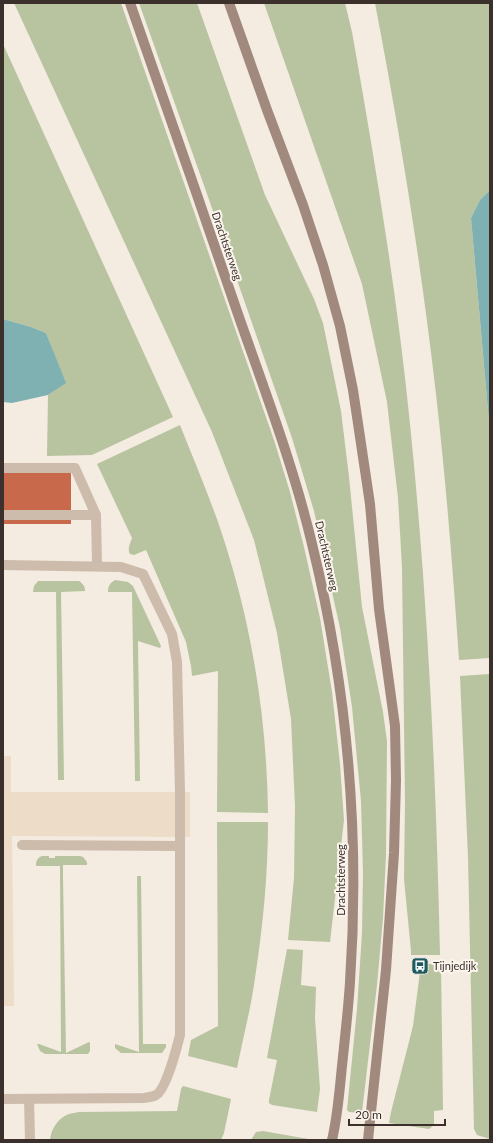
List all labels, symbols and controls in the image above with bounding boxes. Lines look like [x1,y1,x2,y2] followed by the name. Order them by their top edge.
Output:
[210,210,245,282] street label: Drachtsterweg
[313,520,342,592] street label: Drachtsterweg
[334,844,347,916] street label: Drachtsterweg
[410,956,430,976] bus stop icon: Tijnjedijk
[433,959,477,972] place label: Tijnjedijk
[349,1101,445,1127] scale bar
[355,1107,382,1122] text: 20 m

